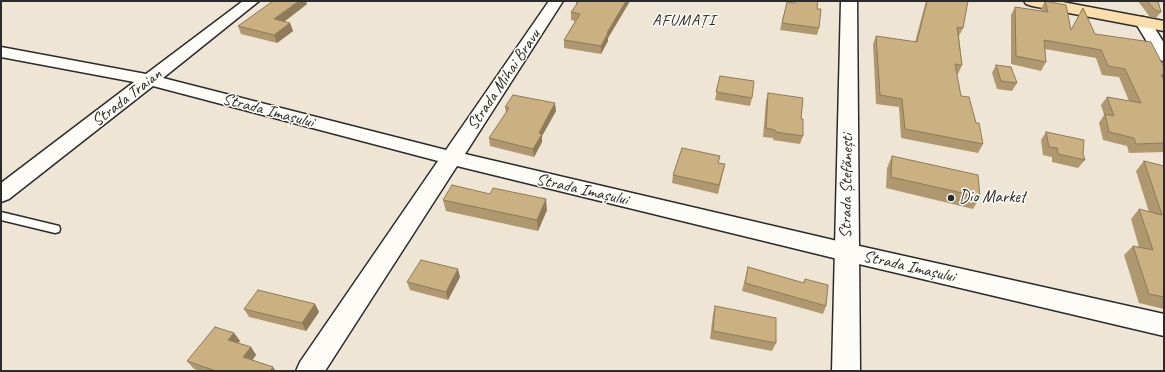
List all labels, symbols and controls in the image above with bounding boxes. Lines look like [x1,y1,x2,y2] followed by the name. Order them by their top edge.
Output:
[653,11,715,31] district label: AFUMAȚI
[463,26,545,134] street label: Strada Mihai Bravu
[88,64,166,132] street label: Strada Traian
[220,89,316,133] street label: Strada Imașului
[836,133,858,239] street label: Strada Ștefănești
[534,170,630,210] street label: Strada Imașului
[959,188,1026,208] place label: Dio Market
[946,193,956,203] marker: Dio Market
[861,247,957,287] street label: Strada Imașului

